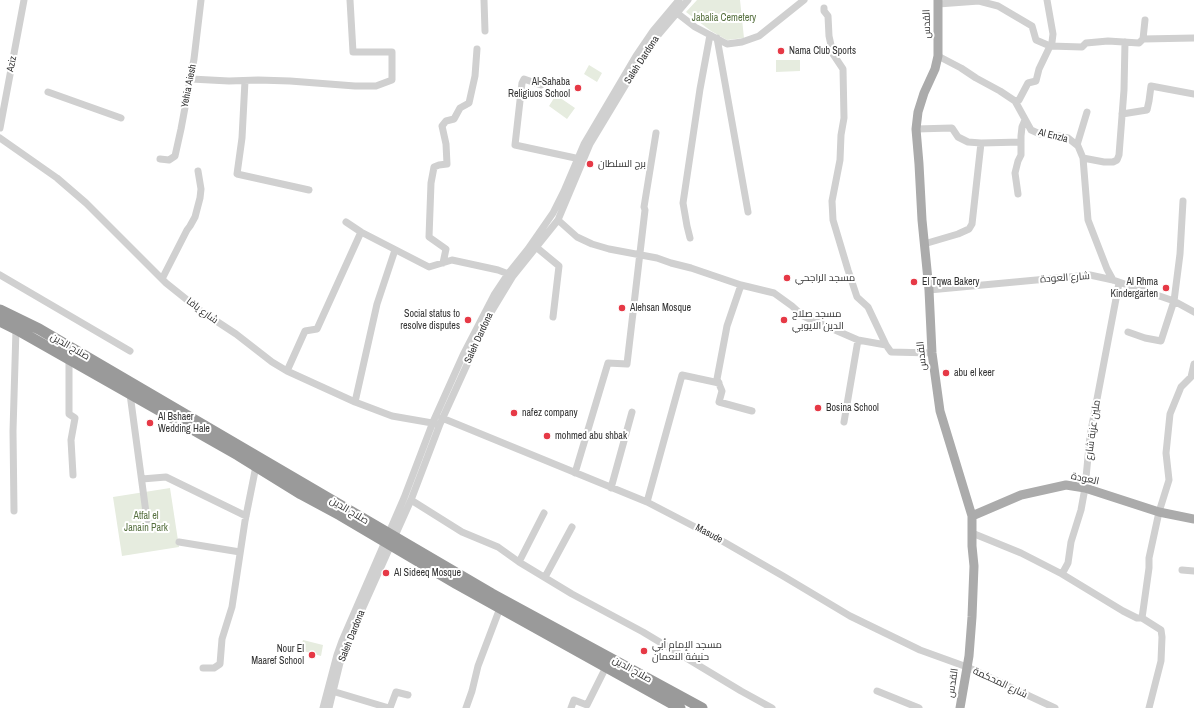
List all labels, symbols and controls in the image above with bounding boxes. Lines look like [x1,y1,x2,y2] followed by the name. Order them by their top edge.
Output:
[921,9,933,39] street label: القدس
[692,12,756,24] park label: Jabalia Cemetery
[622,34,662,86] street label: Saleh Dardona
[789,45,856,57] place label: Nama Club Sports
[776,46,786,56] marker: Nama Club Sports
[5,55,19,73] street label: Aziz
[179,63,199,109] street label: Yehia Aiesh
[508,76,570,100] place label: Al-Sahaba Religiuos School
[573,83,583,93] marker: Al-Sahaba Religiuos School
[1037,127,1069,145] street label: Al Enzla
[598,158,646,170] place label: برج السلطان
[585,159,595,169] marker: برج السلطان
[1040,270,1090,286] street label: شارع العودة
[795,272,855,284] place label: مسجد الراجحي
[782,273,792,283] marker: مسجد الراجحي
[922,276,979,288] place label: El Tqwa Bakery
[1111,276,1158,300] place label: Al Rhma Kindergarten
[909,277,919,287] marker: El Tqwa Bakery
[1161,283,1171,293] marker: Al Rhma Kindergarten
[184,295,220,327] street label: شارع يافا
[630,302,691,314] place label: Alehsan Mosque
[617,303,627,313] marker: Alehsan Mosque
[400,308,460,332] place label: Social status to resolve disputes
[792,308,844,332] place label: مسجد صلاح الدين الايوبي
[462,311,496,365] street label: Saleh Dardona
[463,315,473,325] marker: Social status to resolve disputes
[779,315,789,325] marker: مسجد صلاح الدين الايوبي
[48,331,92,363] street label: صلاح الدين
[915,341,929,371] street label: القدس
[954,367,995,379] place label: abu el keer
[941,368,951,378] marker: abu el keer
[1083,399,1103,461] street label: ملين عزبة شارع
[826,402,879,414] place label: Bosina School
[813,403,823,413] marker: Bosina School
[522,407,578,419] place label: nafez company
[509,408,519,418] marker: nafez company
[158,411,210,434] place label: Al Bshaer Wedding Hale
[145,418,155,428] marker: Al Bshaer Wedding Hale
[555,430,627,442] place label: mohmed abu shbak
[542,431,552,441] marker: mohmed abu shbak
[1070,470,1100,488] street label: العودة
[327,495,371,527] street label: صلاح الدين
[124,510,168,534] park label: Atfal el Janain Park
[693,522,725,546] street label: Masude
[394,567,461,579] place label: Al Sideeq Mosque
[381,568,391,578] marker: Al Sideeq Mosque
[336,608,368,664] street label: Saleh Dardona
[652,639,722,662] place label: مسجد الإمام أبي حنيفة النعمان
[251,643,304,666] place label: Nour El Maaref School
[639,646,649,656] marker: مسجد الإمام أبي حنيفة النعمان
[307,650,317,660] marker: Nour El Maaref School
[610,654,654,686] street label: صلاح الدين
[971,665,1029,701] street label: شارع المحكمة
[945,668,961,698] street label: القدس

